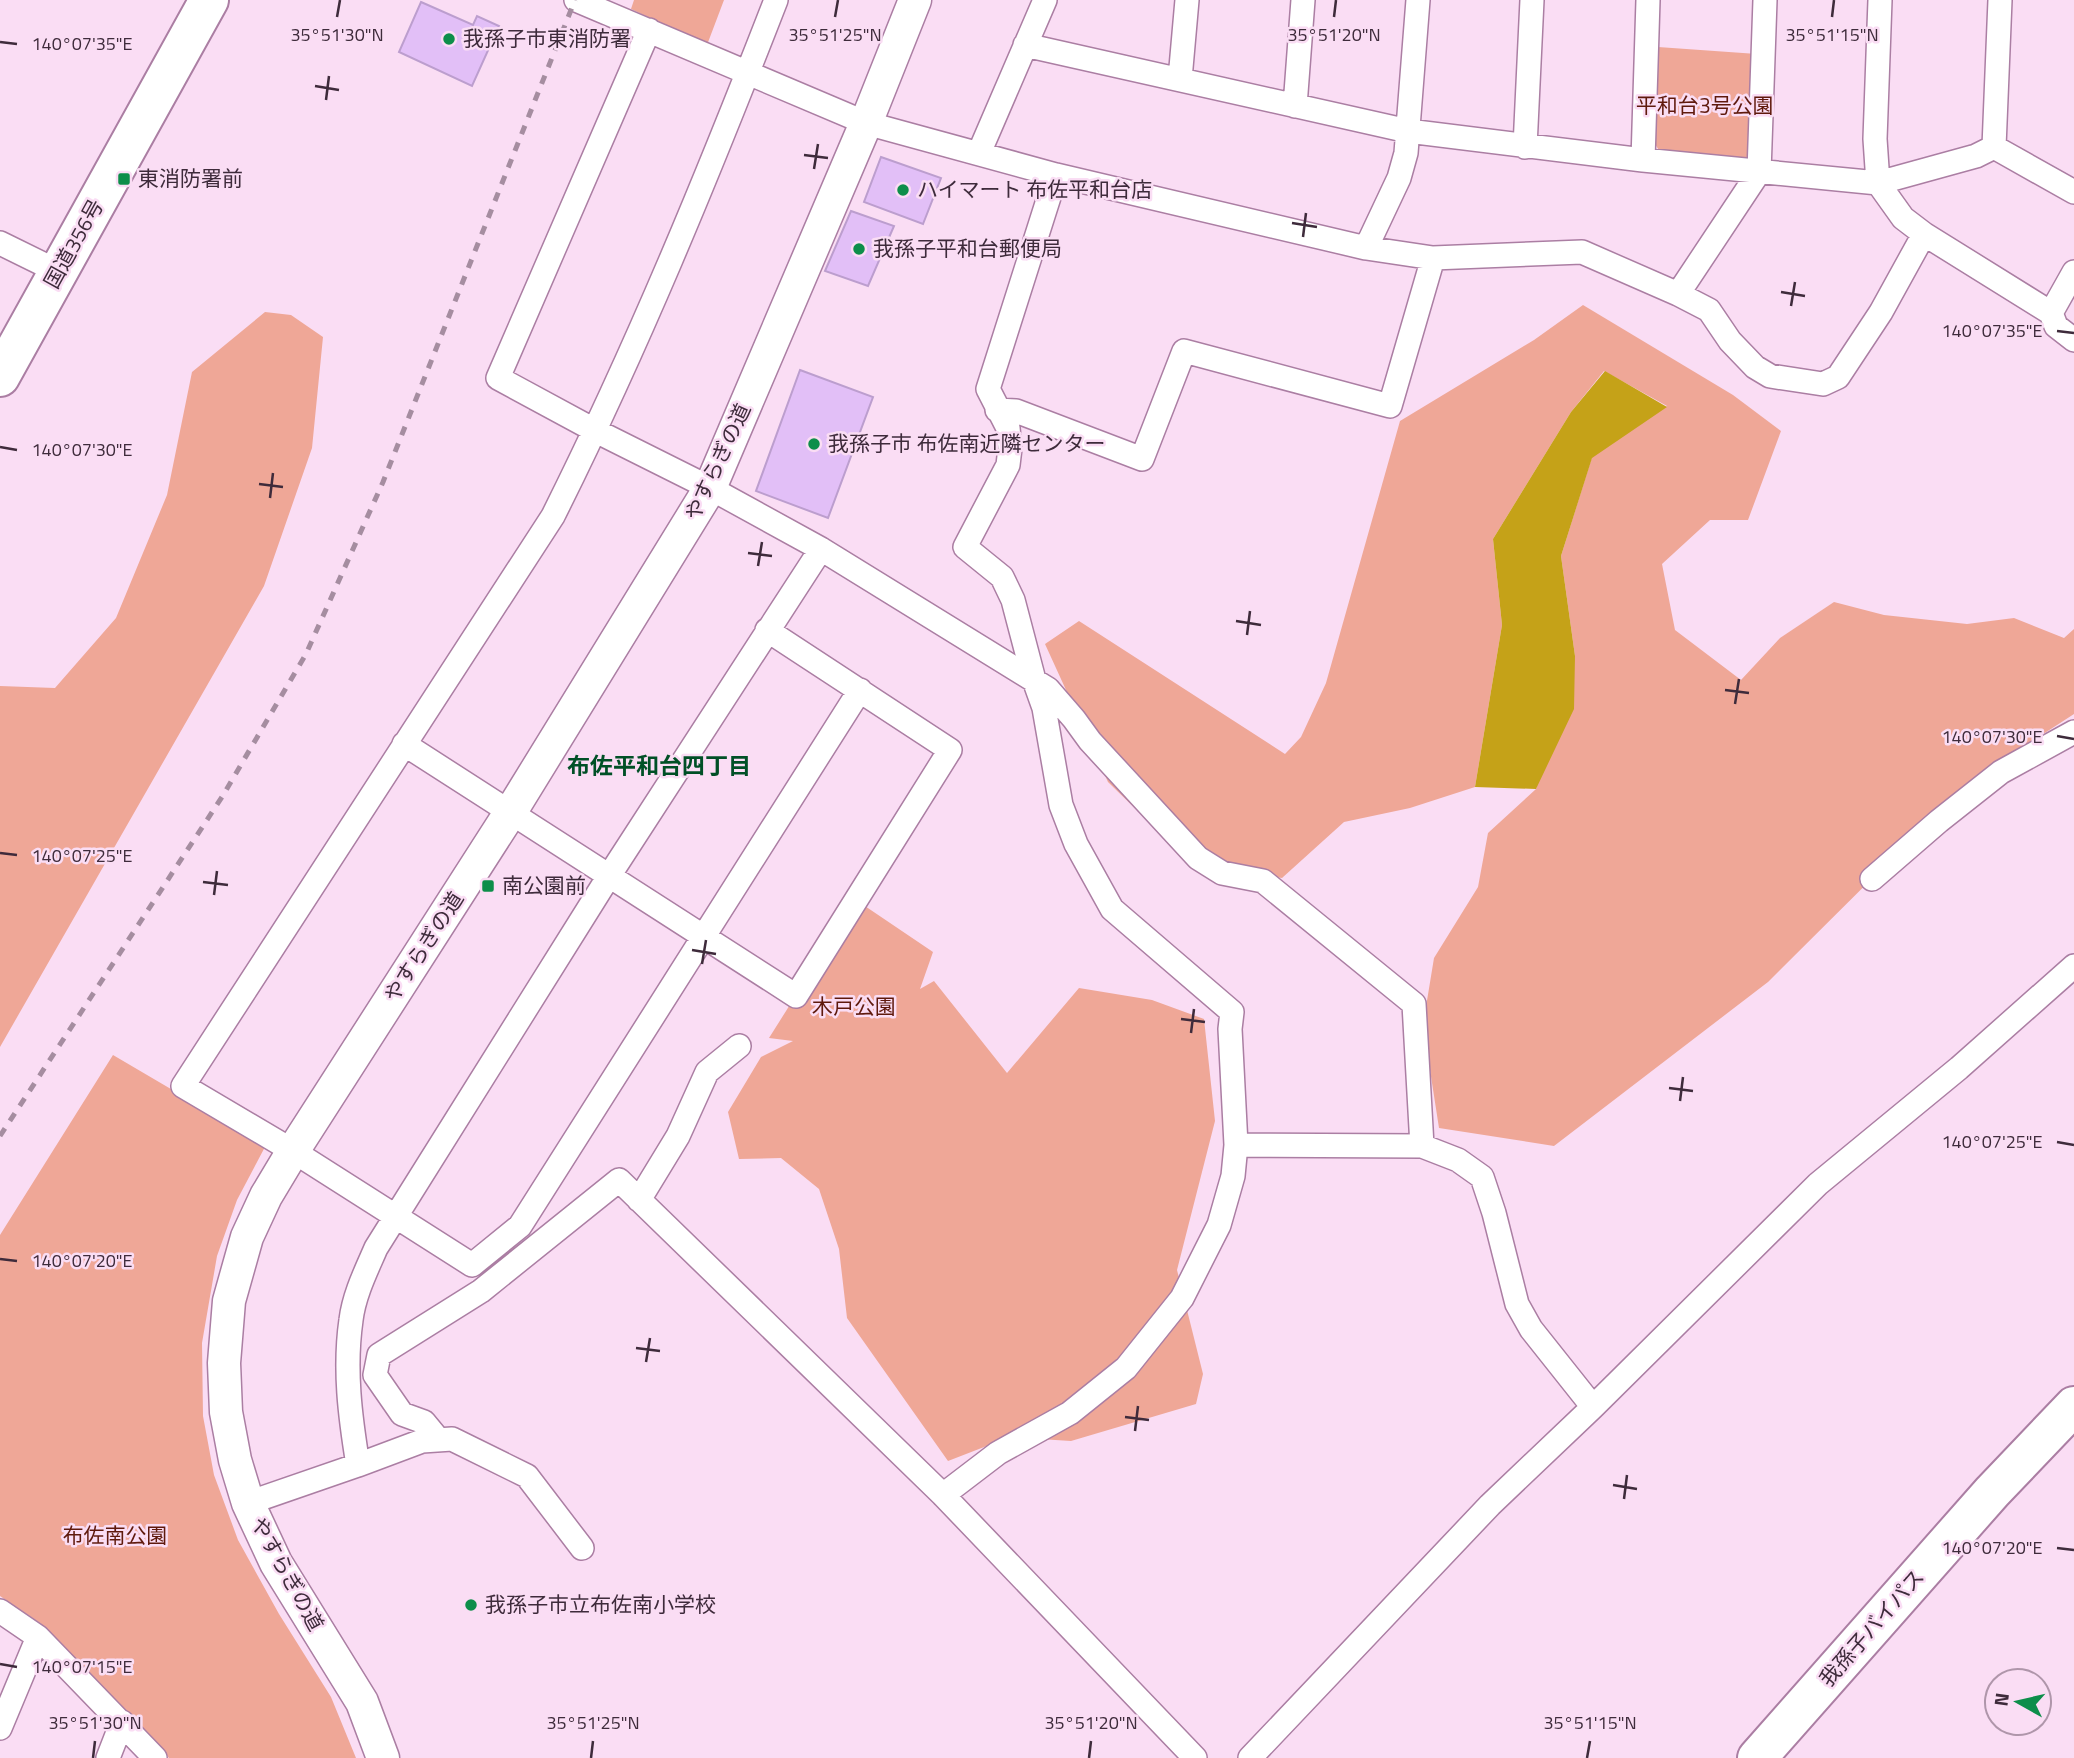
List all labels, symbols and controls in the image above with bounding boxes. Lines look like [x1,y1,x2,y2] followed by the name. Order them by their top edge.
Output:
[290,21,384,48] text: 35°51'30"N
[788,21,882,48] text: 35°51'25"N
[1287,21,1381,48] text: 35°51'20"N
[1785,21,1879,48] text: 35°51'15"N
[463,22,631,54] place label: 我孫子市東消防署
[31,30,133,57] text: 140°07'35"E
[441,31,457,47] marker: 我孫子市東消防署
[1636,89,1774,121] park label: 平和台3号公園
[138,162,243,194] place label: 東消防署前
[116,171,132,187] marker: 東消防署前
[917,173,1152,205] place label: ハイマート 布佐平和台店
[895,182,911,198] marker: ハイマート 布佐平和台店
[35,193,111,294] street label: 国道356号
[873,232,1062,264] place label: 我孫子平和台郵便局
[851,241,867,257] marker: 我孫子平和台郵便局
[1941,317,2043,344] text: 140°07'35"E
[676,398,758,525] street label: やすらぎの道
[828,427,1106,459] place label: 我孫子市 布佐南近隣センター
[31,436,133,463] text: 140°07'30"E
[806,436,822,452] marker: 我孫子市 布佐南近隣センター
[1941,723,2043,750] text: 140°07'30"E
[567,748,751,783] district label: 布佐平和台四丁目
[31,842,133,869] text: 140°07'25"E
[502,869,586,901] place label: 南公園前
[480,878,496,894] marker: 南公園前
[375,885,471,1008] street label: やすらぎの道
[812,990,896,1022] park label: 木戸公園
[1941,1128,2043,1155] text: 140°07'25"E
[31,1247,133,1274] text: 140°07'20"E
[243,1511,332,1636] street label: やすらぎの道
[63,1519,168,1551] park label: 布佐南公園
[1941,1534,2043,1561] text: 140°07'20"E
[1811,1562,1931,1693] street label: 我孫子バイパス
[485,1588,716,1620] place label: 我孫子市立布佐南小学校
[463,1597,479,1613] marker: 我孫子市立布佐南小学校
[31,1653,133,1680] text: 140°07'15"E
[1983,1667,2053,1737] north arrow
[1985,1691,2016,1708] text: N
[48,1709,142,1736] text: 35°51'30"N
[546,1709,640,1736] text: 35°51'25"N
[1044,1709,1138,1736] text: 35°51'20"N
[1543,1709,1637,1736] text: 35°51'15"N

